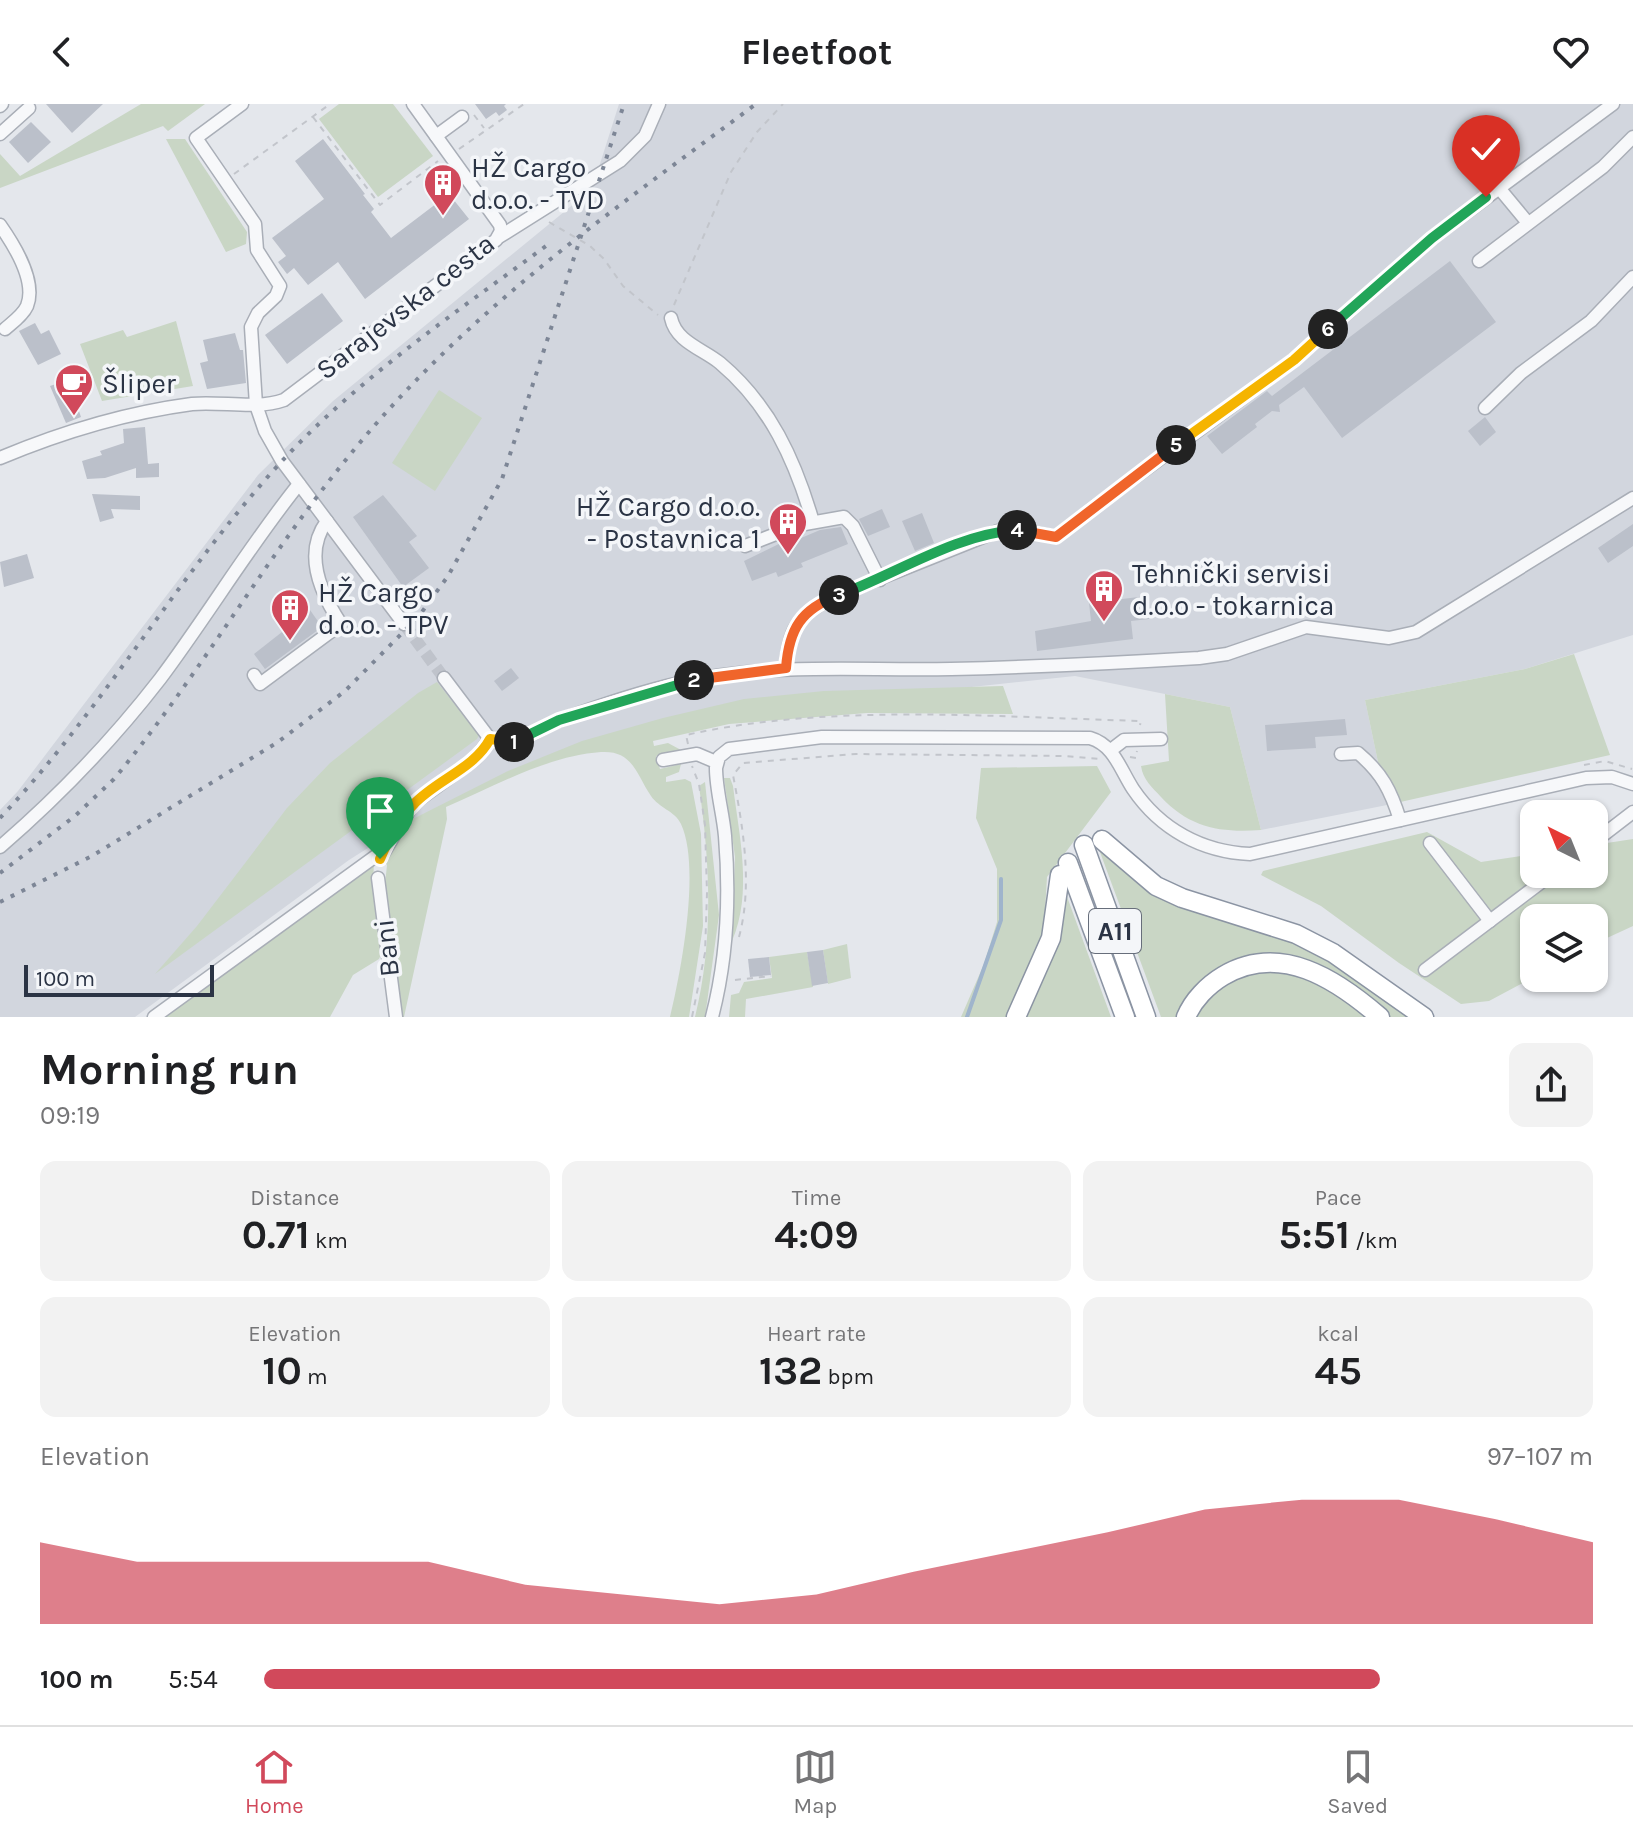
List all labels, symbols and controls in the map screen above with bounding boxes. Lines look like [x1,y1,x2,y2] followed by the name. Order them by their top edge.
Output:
[40,30,84,74] icon: back
[1549,30,1593,74] icon: heart
[741,31,892,73] text: Fleetfoot
[1452,115,1520,197] pin
[1464,127,1508,171] icon: check
[471,151,604,216] place label: HŽ Cargo d.o.o. - TVD
[422,162,464,217] building icon: HŽ Cargo d.o.o. - TVD
[310,227,501,386] street label: Sarajevska cesta
[1308,309,1348,349] pin: 6
[1321,316,1335,342] text: 6
[53,362,95,417] cafe icon: Šliper
[102,367,177,400] place label: Šliper
[1156,425,1196,465] pin: 5
[1170,432,1182,458] text: 5
[576,490,760,555] place label: HŽ Cargo d.o.o. - Postavnica 1
[767,501,809,556] building icon: HŽ Cargo d.o.o. - Postavnica 1
[997,510,1037,550] pin: 4
[1010,517,1024,543] text: 4
[1132,557,1334,622] place label: Tehnički servisi d.o.o - tokarnica
[1083,568,1125,623] building icon: Tehnički servisi d.o.o - tokarnica
[819,575,859,615] pin: 3
[318,576,449,641] place label: HŽ Cargo d.o.o. - TPV
[832,582,846,608] text: 3
[269,587,311,642] building icon: HŽ Cargo d.o.o. - TPV
[674,660,714,700] pin: 2
[687,667,701,693] text: 2
[494,722,534,762] pin: 1
[510,729,518,755] text: 1
[346,777,414,859] pin
[358,789,402,833] icon: arrive
[1520,800,1608,888] north arrow
[1520,800,1608,992] map controls
[1520,904,1608,992] button: layers
[1089,909,1141,953] road number: A11
[367,917,406,979] street label: Bani
[24,961,214,997] scale bar
[36,966,95,992] text: 100 m
[1509,1043,1593,1127] button: share
[40,1044,299,1095] text: Morning run
[40,1100,100,1131] text: 09:19
[250,1185,339,1211] text: Distance
[792,1185,841,1211] text: Time
[1315,1185,1362,1211] text: Pace
[242,1211,310,1258] text: 0.71
[774,1211,859,1258] text: 4:09
[1279,1211,1350,1258] text: 5:51
[310,1228,348,1254] text: km
[1350,1228,1398,1254] text: /km
[248,1321,341,1347] text: Elevation
[767,1321,866,1347] text: Heart rate
[1317,1321,1359,1347] text: kcal
[262,1347,302,1394] text: 10
[759,1347,822,1394] text: 132
[1315,1347,1362,1394] text: 45
[302,1364,328,1390] text: m
[822,1364,874,1390] text: bpm
[40,1441,150,1472] text: Elevation
[1487,1441,1593,1472] text: 97–107 m
[40,1664,113,1695] text: 100 m
[168,1664,218,1695] text: 5:54
[245,1745,304,1819] tab: Home
[793,1745,837,1819] tab: Map
[1327,1745,1388,1819] tab: Saved

